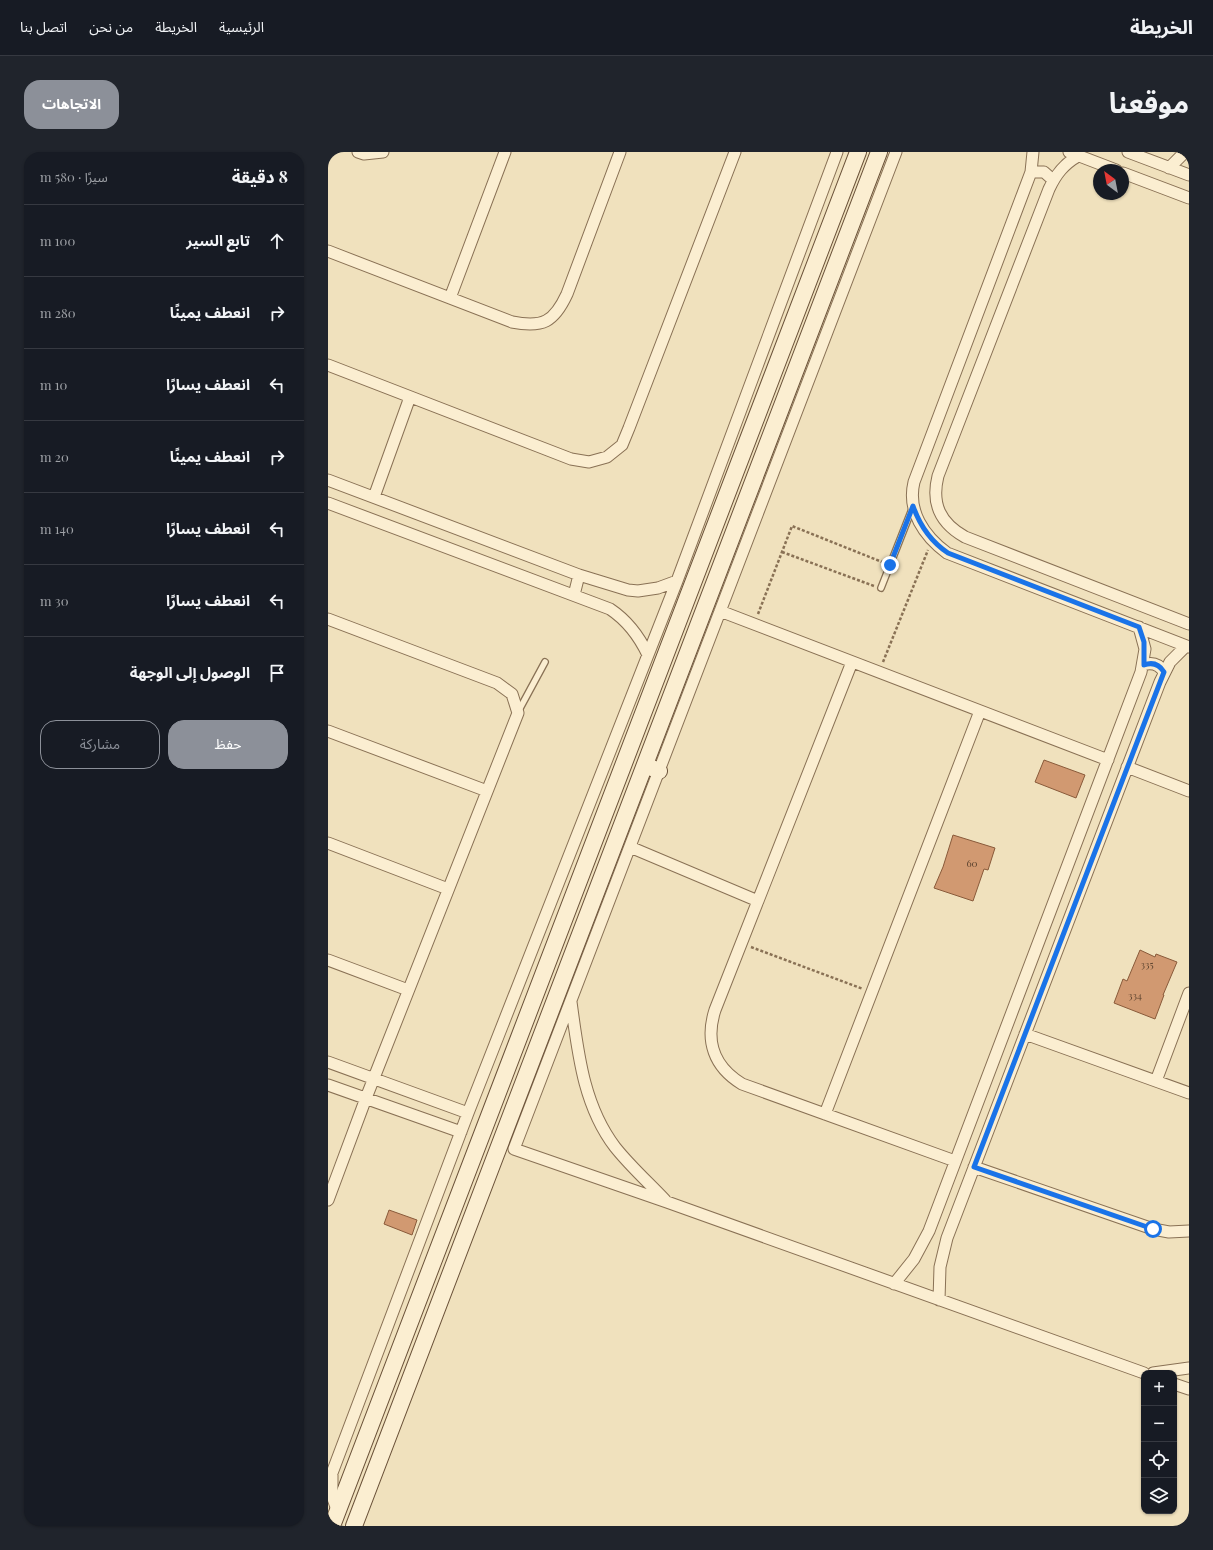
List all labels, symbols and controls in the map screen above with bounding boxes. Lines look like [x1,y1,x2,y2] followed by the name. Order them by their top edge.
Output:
[1130,13,1193,39] text: الخريطة
[20,17,67,36] text: اتصل بنا
[89,17,133,36] text: من نحن
[155,17,197,36] text: الخريطة
[219,17,264,36] text: الرئيسية
[24,80,119,129] button: الاتجاهات
[1109,83,1189,120] text: موقعنا
[1093,164,1129,200] north arrow
[232,165,288,187] text: 8 دقيقة
[40,168,108,185] text: سيرًا · 580 m
[186,230,250,250] text: تابع السير
[266,230,288,252] icon: ahead
[40,232,75,249] text: 100 m
[170,302,250,322] text: انعطف يمينًا
[266,302,288,324] icon: right
[40,304,76,321] text: 280 m
[166,374,250,394] text: انعطف يسارًا
[266,374,288,396] icon: left
[40,376,67,393] text: 10 m
[170,446,250,466] text: انعطف يمينًا
[266,446,288,468] icon: right
[40,448,69,465] text: 20 m
[166,518,250,538] text: انعطف يسارًا
[266,518,288,540] icon: left
[40,520,74,537] text: 140 m
[881,556,899,574] route end
[166,590,250,610] text: انعطف يسارًا
[266,590,288,612] icon: left
[40,592,68,609] text: 30 m
[130,662,250,682] text: الوصول إلى الوجهة
[266,662,288,684] icon: arrive
[40,720,160,769] button: مشاركة
[168,720,288,769] button: حفظ
[966,856,978,870] house number: 60
[1140,957,1154,971] house number: 335
[1128,988,1142,1002] house number: 334
[1144,1220,1162,1238] route start
[1141,1370,1177,1514] map controls
[1141,1370,1177,1406] button: +
[1141,1406,1177,1442] button: −
[1141,1442,1177,1478] button: locate
[1141,1478,1177,1514] button: layers

